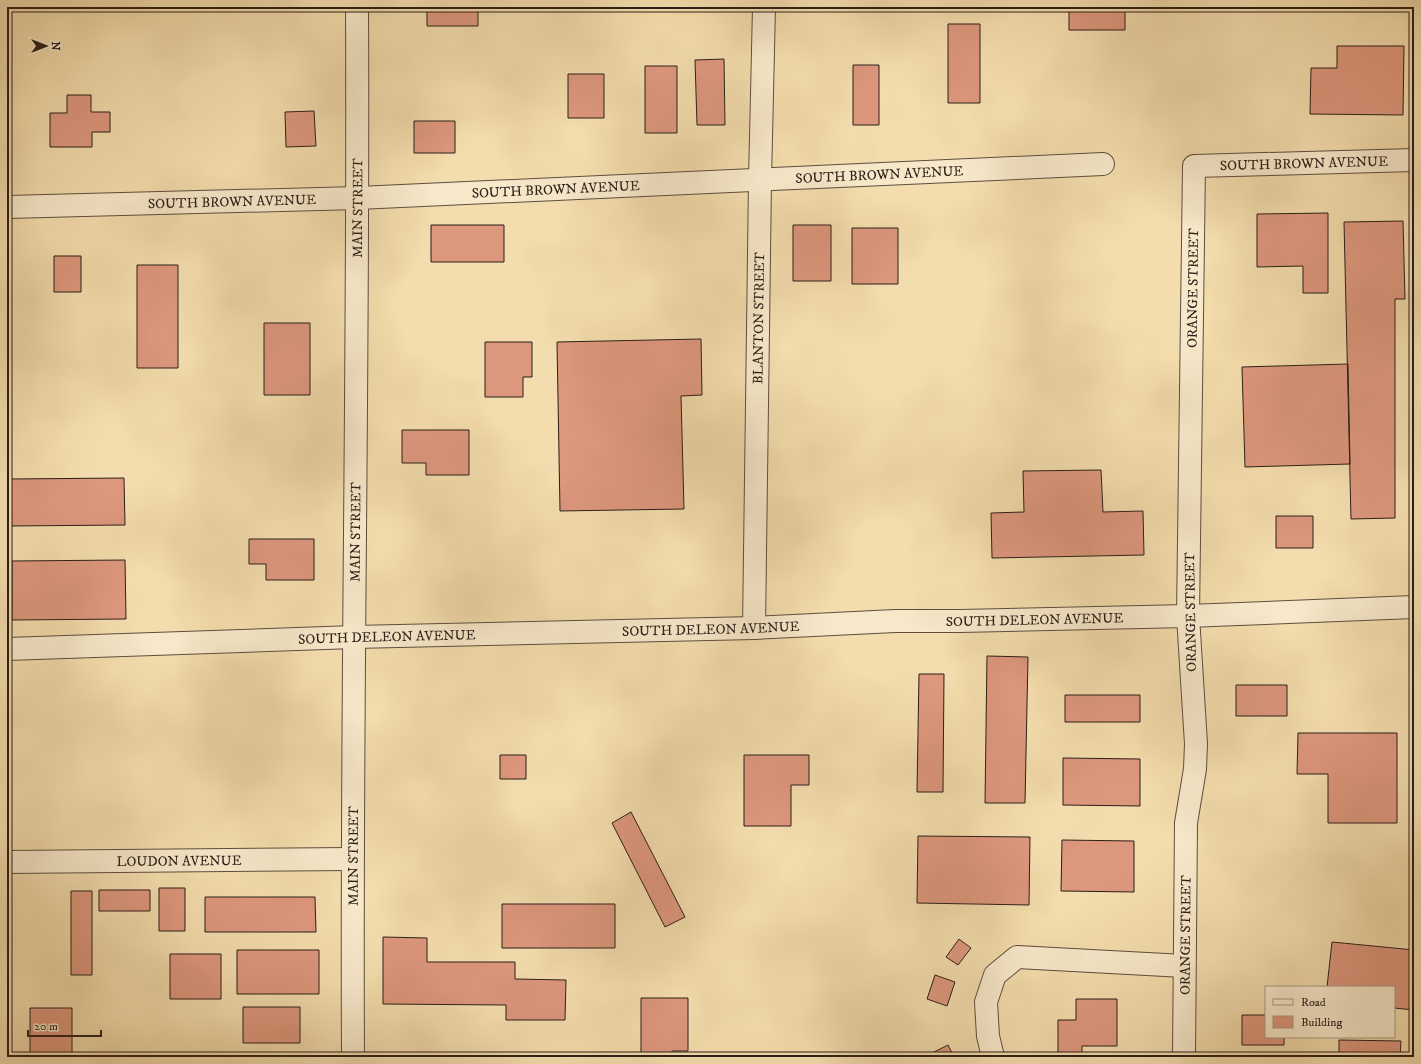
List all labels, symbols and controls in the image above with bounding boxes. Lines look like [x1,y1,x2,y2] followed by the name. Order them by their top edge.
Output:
[26,26,66,66] north arrow
[48,41,62,51] text: N
[1220,153,1388,175] street label: SOUTH BROWN AVENUE
[349,158,367,258] street label: MAIN STREET
[795,162,964,188] street label: SOUTH BROWN AVENUE
[471,177,640,203] street label: SOUTH BROWN AVENUE
[148,191,316,213] street label: SOUTH BROWN AVENUE
[1184,228,1203,348] street label: ORANGE STREET
[749,251,769,384] street label: BLANTON STREET
[347,482,365,582] street label: MAIN STREET
[1181,552,1201,672] street label: ORANGE STREET
[946,609,1124,631] street label: SOUTH DELEON AVENUE
[622,618,800,641] street label: SOUTH DELEON AVENUE
[298,626,476,649] street label: SOUTH DELEON AVENUE
[345,806,363,906] street label: MAIN STREET
[116,852,242,871] street label: LOUDON AVENUE
[1177,875,1196,995] street label: ORANGE STREET
[1265,986,1395,1038] legend
[1301,995,1326,1010] text: Road
[28,1012,101,1038] scale bar
[1301,1015,1342,1030] text: Building
[34,1019,58,1034] text: 20 m

